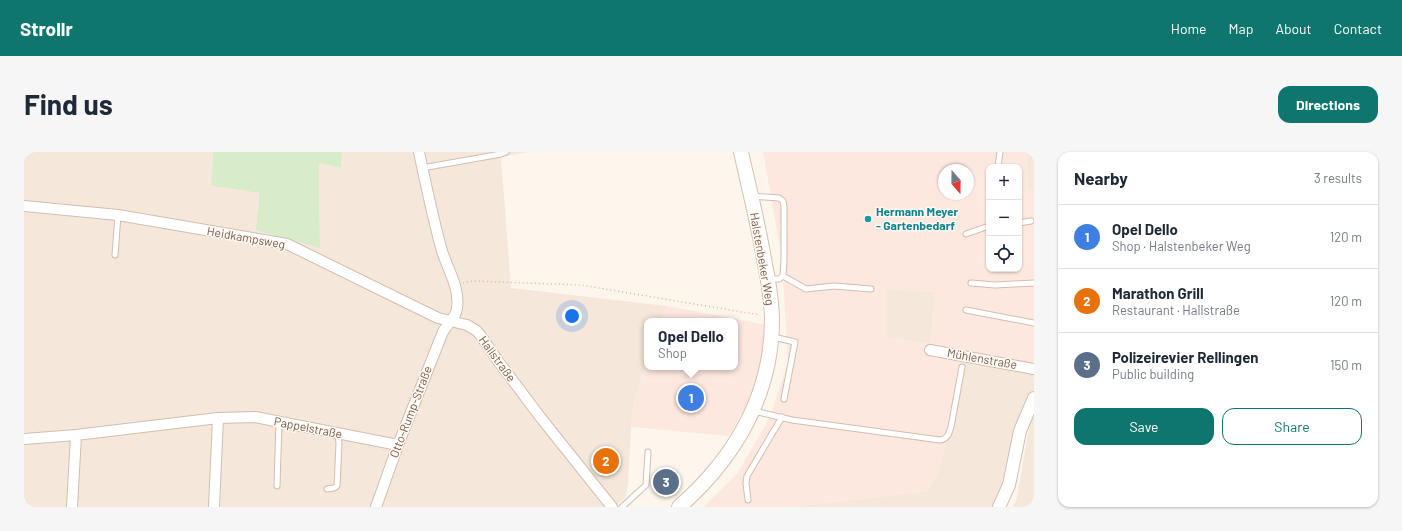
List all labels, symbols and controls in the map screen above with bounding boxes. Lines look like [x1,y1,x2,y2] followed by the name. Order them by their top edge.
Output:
[20,17,73,40] text: Strollr
[1171,20,1207,37] text: Home
[1229,20,1253,37] text: Map
[1275,20,1312,37] text: About
[1334,20,1382,37] text: Contact
[1278,86,1378,123] button: Directions
[24,87,113,121] text: Find us
[938,164,974,200] north arrow
[986,164,1022,272] map controls
[986,164,1022,200] button: +
[1074,168,1128,188] text: Nearby
[1314,170,1362,186] text: 3 results
[986,200,1022,236] button: −
[876,204,959,232] place label: Hermann Meyer - Gartenbedarf
[748,211,778,306] street label: Halstenbeker Weg
[863,214,873,224] marker: Hermann Meyer - Gartenbedarf
[1112,220,1178,238] text: Opel Dello
[206,223,286,251] street label: Heidkampsweg
[1085,229,1089,245] text: 1
[1330,229,1362,245] text: 120 m
[986,236,1022,272] button: locate
[1112,238,1251,254] text: Shop · Halstenbeker Weg
[1112,284,1204,302] text: Marathon Grill
[1083,293,1091,309] text: 2
[1330,293,1362,309] text: 120 m
[1112,302,1240,318] text: Restaurant · Hallstraße
[562,306,582,326] your location
[644,318,738,370] popup
[658,327,724,345] text: Opel Dello
[477,333,519,384] street label: Hallstraße
[658,345,687,361] text: Shop
[946,345,1018,371] street label: Mühlenstraße
[1112,348,1259,366] text: Polizeirevier Rellingen
[1083,357,1091,373] text: 3
[1330,357,1362,373] text: 150 m
[386,364,434,460] street label: Otto-Rump-Straße
[1112,366,1194,382] text: Public building
[678,383,704,413] pin: 1
[1074,408,1214,445] button: Save
[1222,408,1362,445] button: Share
[273,414,343,440] street label: Pappelstraße
[593,446,619,476] pin: 2
[653,467,679,497] pin: 3

